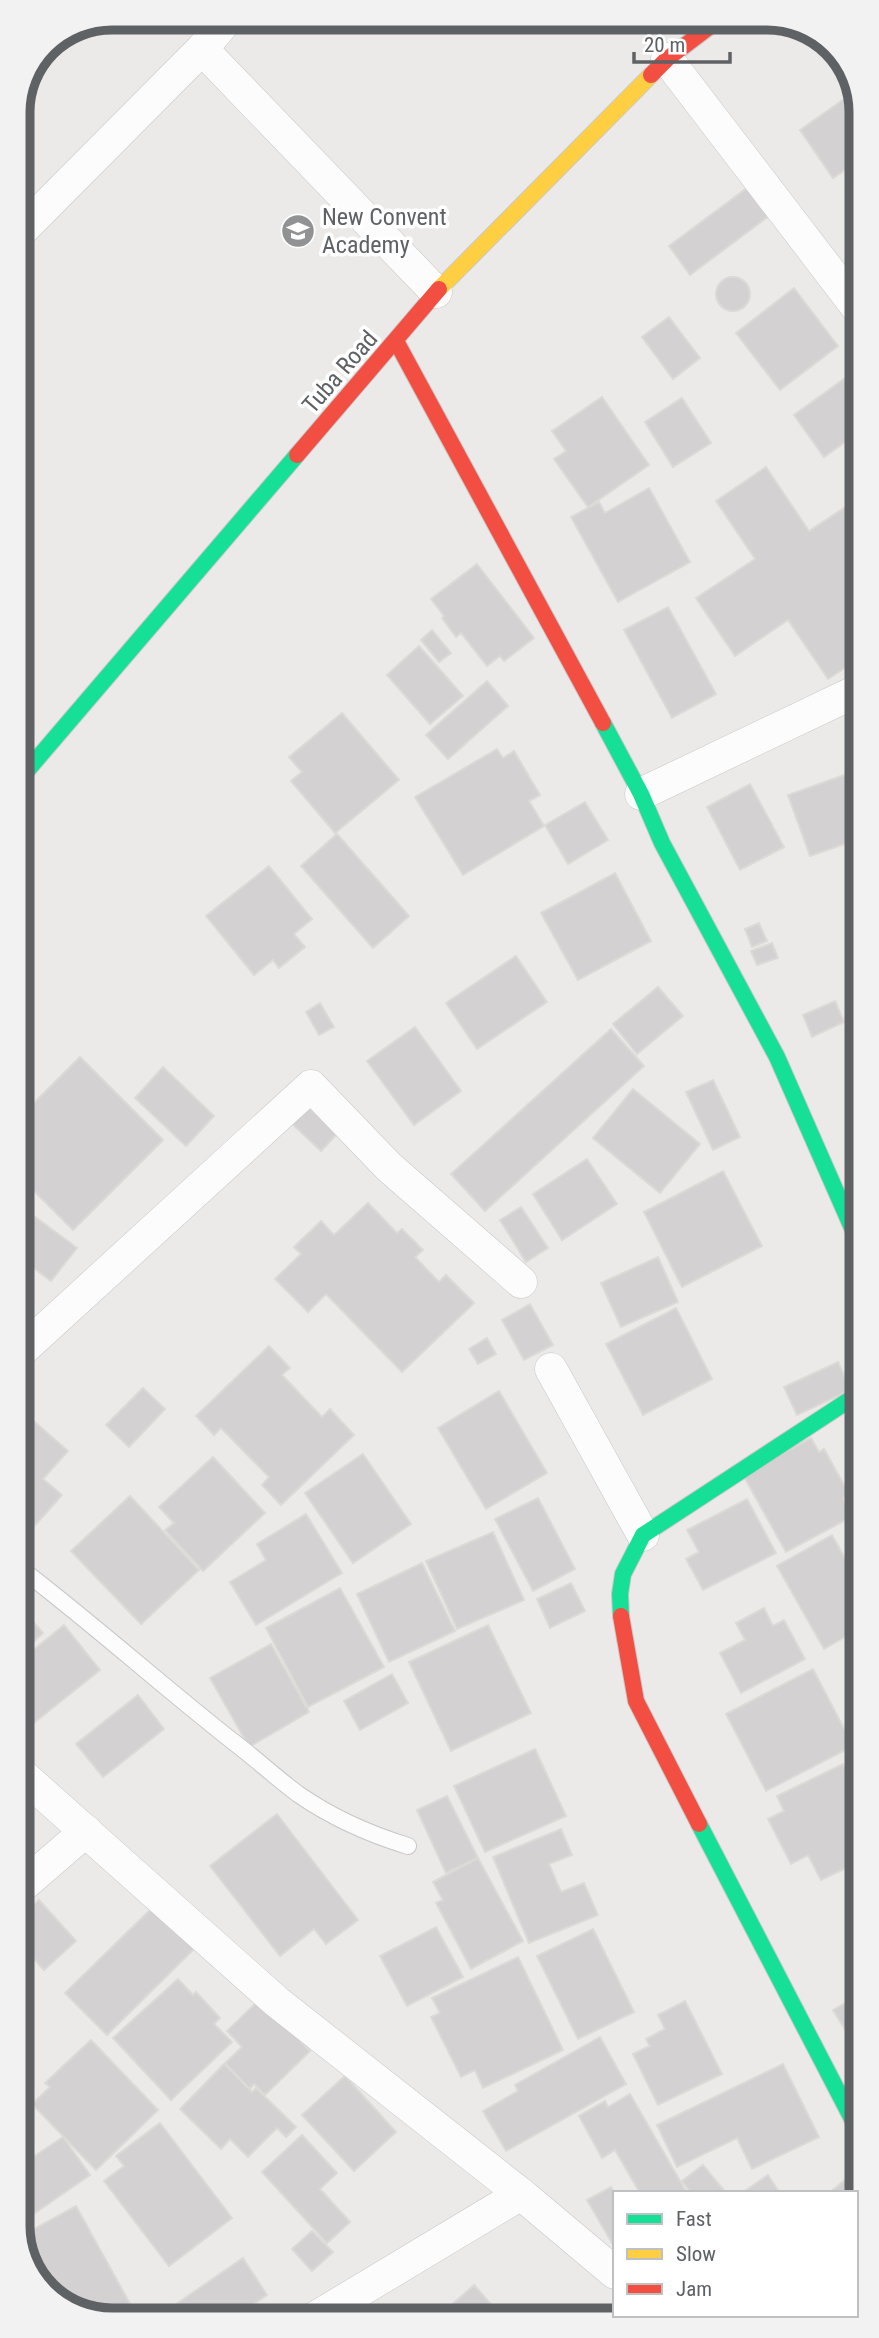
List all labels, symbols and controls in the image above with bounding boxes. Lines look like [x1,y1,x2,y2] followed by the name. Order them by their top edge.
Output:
[634,21,730,65] scale bar
[644,33,685,57] text: 20 m
[322,203,447,259] place label: New Convent Academy
[279,212,317,250] school or university icon: New Convent Academy
[297,325,383,419] street label: Tuba Road
[613,2191,858,2317] legend
[676,2207,712,2231] text: Fast
[676,2242,716,2266] text: Slow
[676,2277,712,2301] text: Jam

